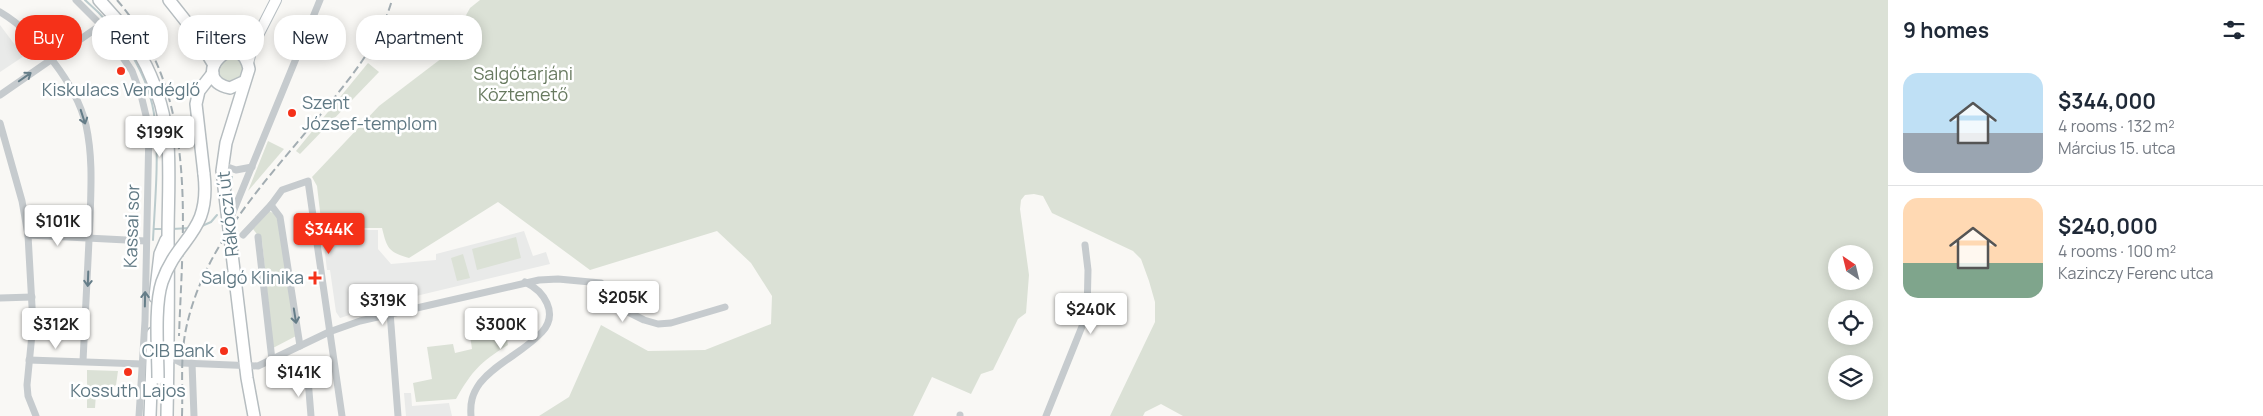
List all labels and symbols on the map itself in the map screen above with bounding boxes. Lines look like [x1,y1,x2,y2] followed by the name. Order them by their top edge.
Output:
[473,61,573,106] park label: Salgótarjáni Köztemető
[115,65,127,77] marker: Kiskulacs Vendéglő
[18,72,32,82] one-way arrow
[42,77,200,101] place label: Kiskulacs Vendéglő
[302,90,437,135] place label: Szent József-templom
[286,107,298,119] marker: Szent József-templom
[79,109,88,124] one-way arrow
[125,116,195,158] pin: $199K
[211,170,243,258] street label: Rákóczi út
[118,183,144,268] street label: Kassai sor
[23,204,93,247] pin: $101K
[294,212,364,255] pin: $344K
[1828,245,1872,290] north arrow
[201,265,304,289] place label: Salgó Klinika
[84,270,93,286] one-way arrow
[308,271,322,285] marker: Salgó Klinika
[588,280,658,323] pin: $205K
[348,284,418,326] pin: $319K
[140,291,150,307] one-way arrow
[1056,292,1126,335] pin: $240K
[291,307,301,323] one-way arrow
[21,308,91,350] pin: $312K
[466,308,536,350] pin: $300K
[142,338,215,362] place label: CIB Bank
[218,345,230,357] marker: CIB Bank
[264,356,334,398] pin: $141K
[122,366,134,378] marker: Kossuth Lajos
[70,378,186,402] place label: Kossuth Lajos

